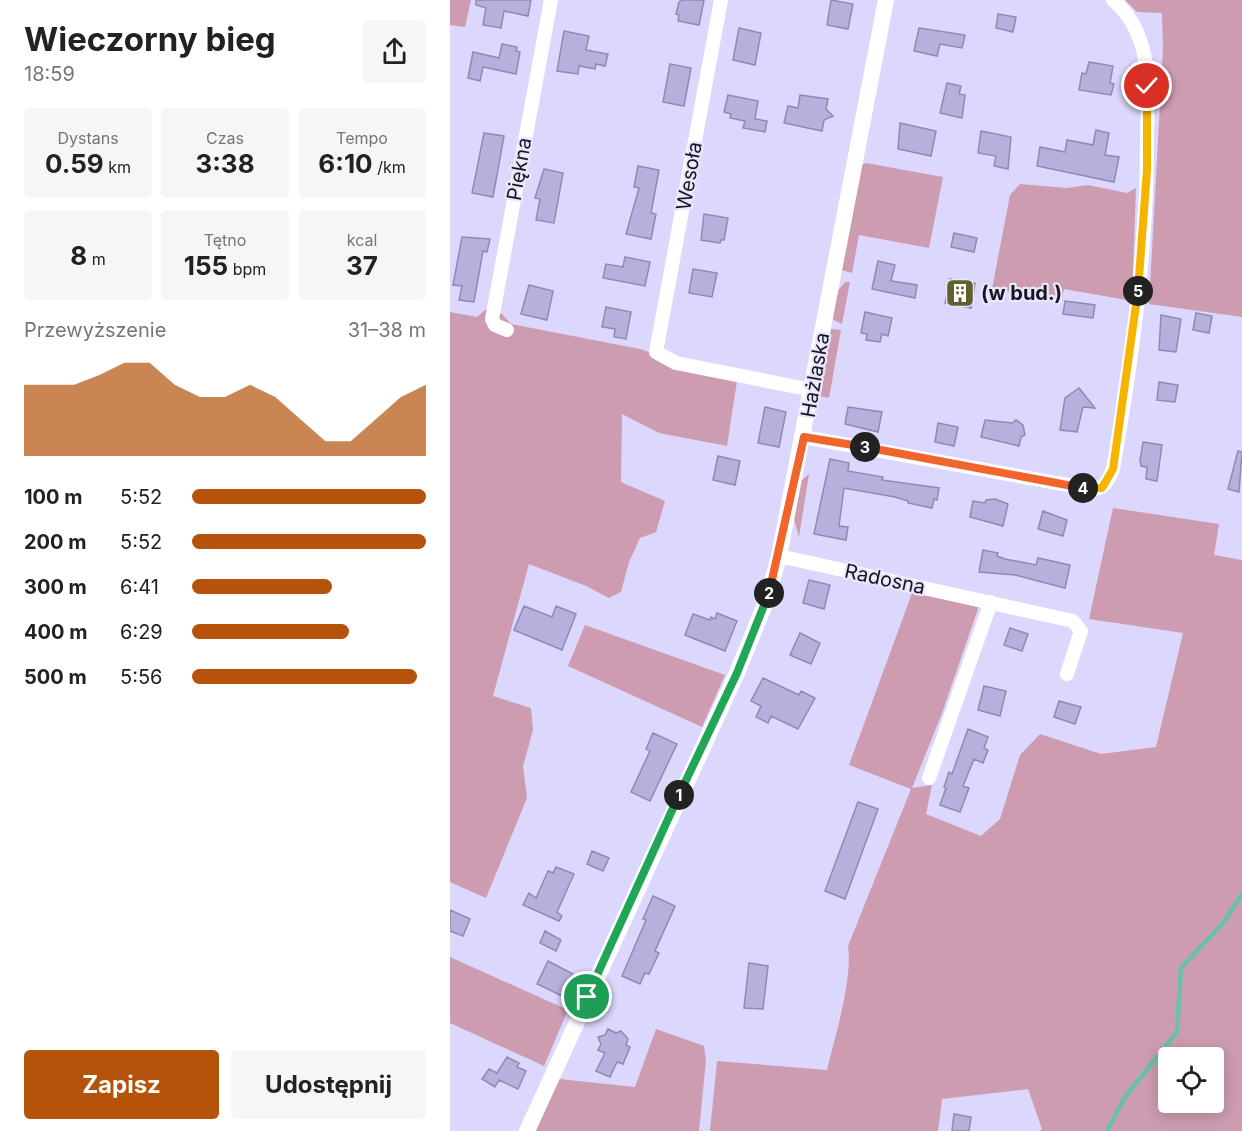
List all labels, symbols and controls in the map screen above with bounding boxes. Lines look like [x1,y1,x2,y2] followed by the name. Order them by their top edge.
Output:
[24,19,276,59] text: Wieczorny bieg
[363,20,426,83] button: share
[1121,60,1172,111] pin
[24,62,75,86] text: 18:59
[1130,69,1163,102] icon: check
[57,128,119,148] text: Dystans
[206,128,244,148] text: Czas
[336,128,388,148] text: Tempo
[502,136,536,202] street label: Piękna
[671,140,707,212] street label: Wesoła
[45,148,104,179] text: 0.59
[195,148,255,179] text: 3:38
[318,148,373,179] text: 6:10
[104,157,131,177] text: km
[373,157,406,177] text: /km
[204,230,246,250] text: Tętno
[347,230,377,250] text: kcal
[70,240,87,271] text: 8
[87,249,106,269] text: m
[184,250,228,281] text: 155
[346,250,378,281] text: 37
[228,259,266,279] text: bpm
[1123,276,1153,306] pin: 5
[944,277,976,309] building icon: (w bud.)
[981,281,1062,305] place label: (w bud.)
[1133,281,1143,301] text: 5
[24,318,166,342] text: Przewyższenie
[348,318,426,342] text: 31–38 m
[796,331,834,419] street label: Hażlaska
[850,432,880,462] pin: 3
[860,437,870,457] text: 3
[1068,473,1098,503] pin: 4
[1078,478,1088,498] text: 4
[24,485,83,509] text: 100 m
[120,485,162,509] text: 5:52
[24,530,87,554] text: 200 m
[120,530,162,554] text: 5:52
[842,559,928,599] street label: Radosna
[24,575,87,599] text: 300 m
[120,575,159,599] text: 6:41
[754,578,784,608] pin: 2
[764,583,774,603] text: 2
[24,620,88,644] text: 400 m
[120,620,163,644] text: 6:29
[24,665,87,689] text: 500 m
[120,665,162,689] text: 5:56
[664,780,694,810] pin: 1
[676,785,682,805] text: 1
[561,971,612,1022] pin
[570,980,603,1013] icon: arrive
[1158,1047,1224,1113] map controls
[1158,1047,1224,1113] button: locate
[24,1050,219,1119] button: Zapisz
[231,1050,426,1119] button: Udostępnij

